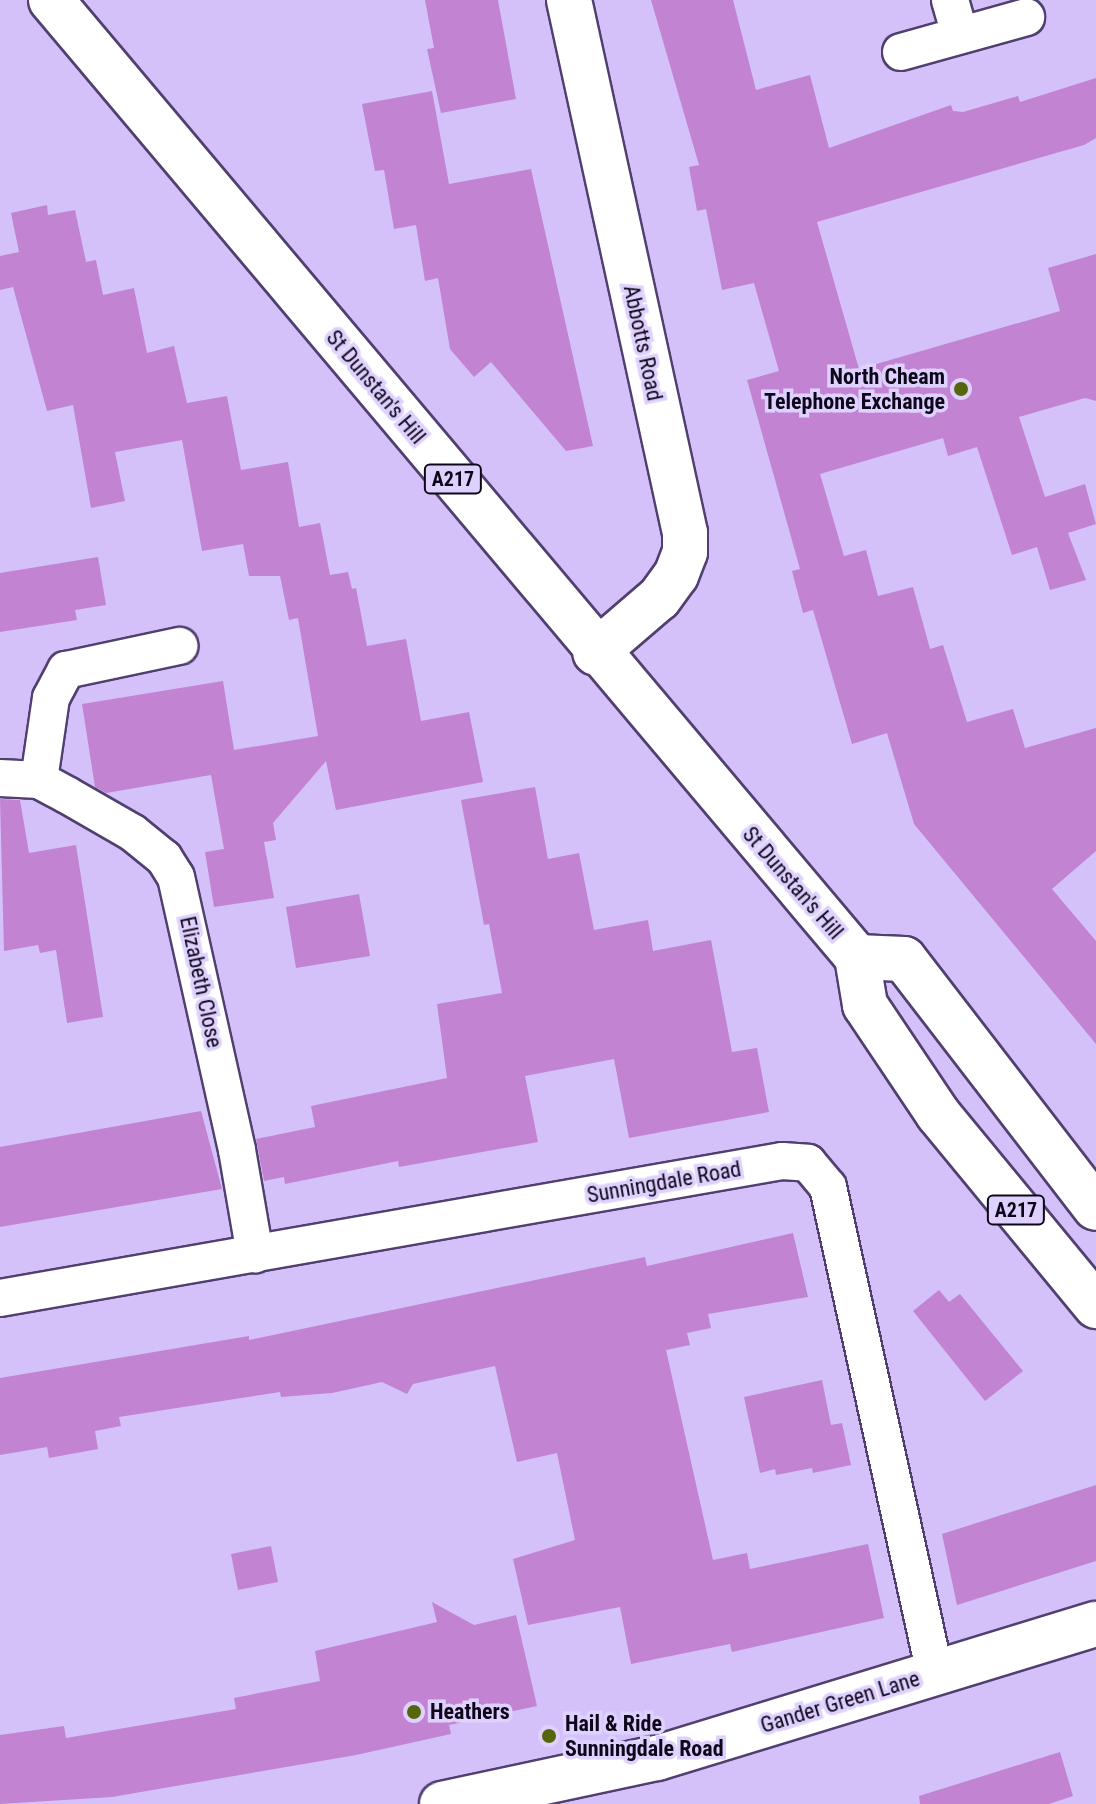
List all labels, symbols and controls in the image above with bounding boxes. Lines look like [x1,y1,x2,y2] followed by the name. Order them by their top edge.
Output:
[618,283,668,403] street label: Abbotts Road
[321,325,431,449] street label: St Dunstan's Hill
[764,363,945,414] place label: North Cheam Telephone Exchange
[952,380,970,398] marker: North Cheam Telephone Exchange
[423,463,483,495] road number: A217
[737,821,849,945] street label: St Dunstan's Hill
[174,914,228,1050] street label: Elizabeth Close
[585,1155,743,1209] street label: Sunningdale Road
[986,1194,1046,1226] road number: A217
[757,1665,923,1739] street label: Gander Green Lane
[430,1699,510,1725] place label: Heathers
[405,1703,423,1721] marker: Heathers
[565,1710,724,1762] place label: Hail & Ride Sunningdale Road
[540,1727,558,1745] marker: Hail & Ride Sunningdale Road

